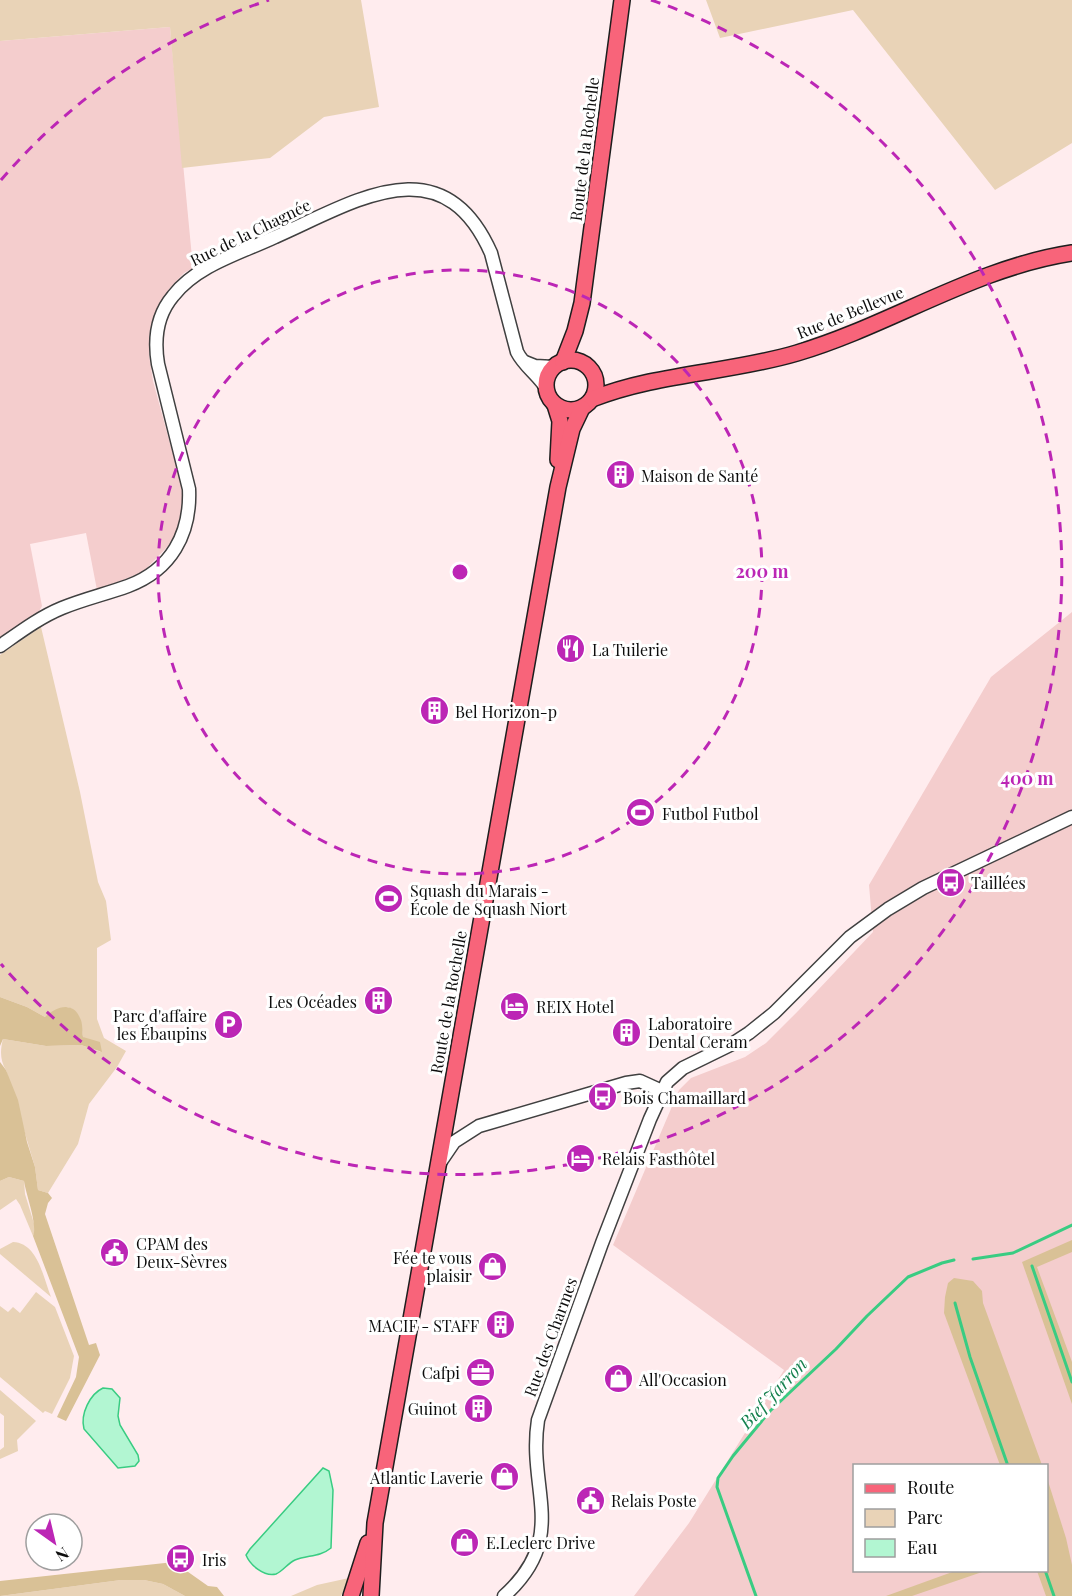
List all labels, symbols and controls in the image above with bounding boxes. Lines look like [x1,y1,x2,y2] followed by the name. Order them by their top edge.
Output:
[565,76,603,222] street label: Route de la Rochelle
[186,194,314,270] street label: Rue de la Chagnée
[793,281,907,343] street label: Rue de Bellevue
[604,459,636,491] building icon: Maison de Santé
[641,465,758,486] place label: Maison de Santé
[735,559,789,583] text: 200 m
[450,562,470,582] centre of rings
[555,633,587,665] restaurant icon: La Tuilerie
[592,639,668,660] place label: La Tuilerie
[418,695,450,727] building icon: Bel Horizon-p
[455,701,557,722] place label: Bel Horizon-p
[1000,766,1054,790] text: 400 m
[625,797,657,829] sports icon: Futbol Futbol
[662,803,759,824] place label: Futbol Futbol
[934,866,966,898] bus stop icon: Taillées
[971,872,1026,893] place label: Taillées
[410,880,567,919] place label: Squash du Marais - École de Squash Niort
[373,883,405,915] sports icon: Squash du Marais - École de Squash Niort
[425,929,471,1075] street label: Route de la Rochelle
[362,985,394,1017] building icon: Les Océades
[499,990,531,1022] hotel icon: REIX Hotel
[268,991,357,1012] place label: Les Océades
[536,996,615,1017] place label: REIX Hotel
[113,1005,207,1044] place label: Parc d'affaire les Ébaupins
[212,1008,244,1040] parking icon: Parc d'affaire les Ébaupins
[648,1013,748,1052] place label: Laboratoire Dental Ceram
[611,1016,643,1048] building icon: Laboratoire Dental Ceram
[586,1081,618,1113] bus stop icon: Bois Chamaillard
[623,1087,746,1108] place label: Bois Chamaillard
[565,1142,597,1174] hotel icon: Relais Fasthôtel
[602,1148,715,1169] place label: Relais Fasthôtel
[136,1233,227,1272] place label: CPAM des Deux-Sèvres
[99,1236,131,1268] public building icon: CPAM des Deux-Sèvres
[393,1247,472,1286] place label: Fée te vous plaisir
[477,1250,509,1282] shop icon: Fée te vous plaisir
[519,1275,581,1399] street label: Rue des Charmes
[484,1309,516,1341] building icon: MACIF - STAFF
[368,1315,479,1336] place label: MACIF - STAFF
[733,1352,812,1434] water label: Bief Jarron
[465,1356,497,1388] office icon: Cafpi
[422,1362,460,1383] place label: Cafpi
[602,1363,634,1395] shop icon: All'Occasion
[638,1369,727,1390] place label: All'Occasion
[462,1392,494,1424] building icon: Guinot
[408,1398,457,1419] place label: Guinot
[488,1461,520,1493] shop icon: Atlantic Laverie
[853,1464,1048,1572] legend
[369,1467,483,1488] place label: Atlantic Laverie
[907,1475,954,1499] text: Route
[574,1484,606,1516] public building icon: Relais Poste
[611,1490,697,1511] place label: Relais Poste
[907,1505,943,1529] text: Parc
[24,1512,84,1572] north arrow
[449,1526,481,1558] shop icon: E.Leclerc Drive
[486,1532,595,1553] place label: E.Leclerc Drive
[907,1535,938,1559] text: Eau
[52,1543,73,1567] text: N
[165,1543,197,1575] bus stop icon: Iris
[202,1549,226,1570] place label: Iris

